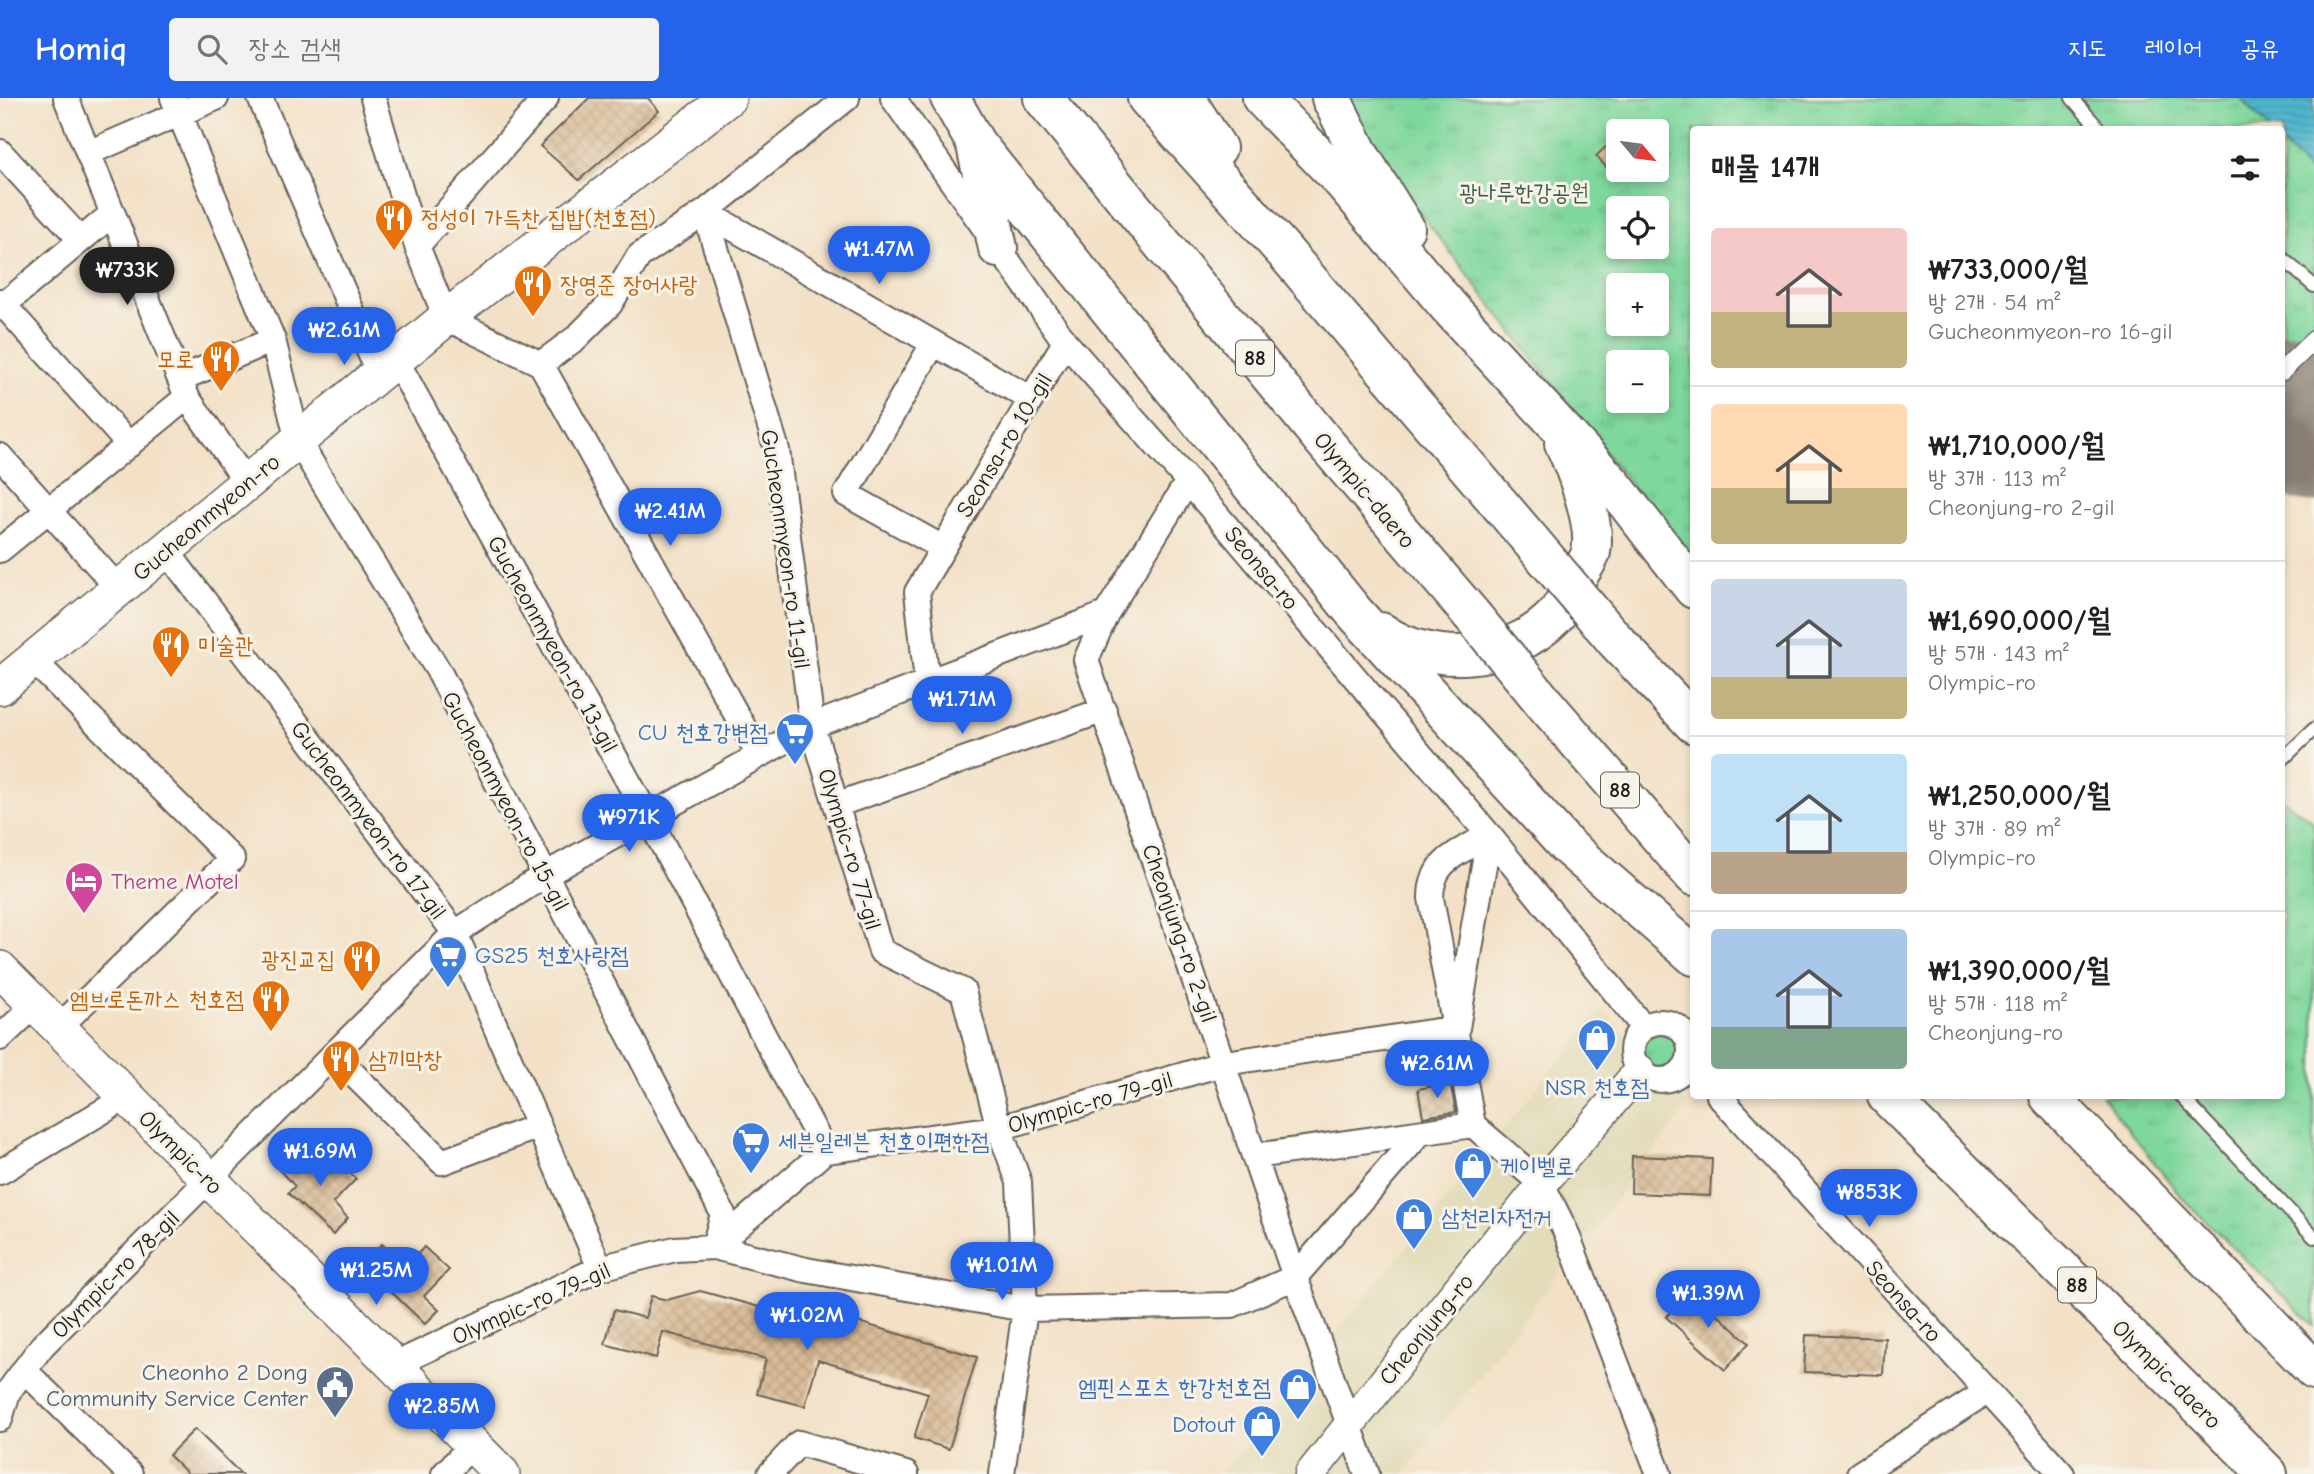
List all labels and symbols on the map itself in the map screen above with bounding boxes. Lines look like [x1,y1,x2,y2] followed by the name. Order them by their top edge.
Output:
[1606,119,1670,182] north arrow
[1459,179,1589,206] park label: 광나루한강공원
[373,197,415,252] restaurant icon: 정성이 가득찬 집밥(천호점)
[421,205,656,232] place label: 정성이 가득찬 집밥(천호점)
[822,226,936,286] pin: ₩1.47M
[78,248,176,307] pin: ₩733K
[512,263,554,318] restaurant icon: 장영준 장어사랑
[560,271,698,298] place label: 장영준 장어사랑
[287,308,401,367] pin: ₩2.61M
[200,338,242,393] restaurant icon: 모로
[1236,341,1274,376] road number: 88
[157,346,194,373] place label: 모로
[951,368,1058,522] street label: Seonsa-ro 10-gil
[1308,427,1421,554] street label: Olympic-daero
[755,428,816,670] street label: Gucheonmyeon-ro 11-gil
[127,448,285,587] street label: Gucheonmyeon-ro
[613,489,727,548] pin: ₩2.41M
[1219,521,1304,616] street label: Seonsa-ro
[482,531,623,757] street label: Gucheonmyeon-ro 13-gil
[150,624,192,679] restaurant icon: 미술관
[198,632,254,659] place label: 미술관
[905,676,1019,736] pin: ₩1.71M
[436,687,575,916] street label: Gucheonmyeon-ro 15-gil
[774,711,816,766] supermarket icon: CU 천호강변점
[285,716,452,925] street label: Gucheonmyeon-ro 17-gil
[638,719,768,746] place label: CU 천호강변점
[812,765,887,933] street label: Olympic-ro 77-gil
[1601,772,1639,808] road number: 88
[580,794,678,854] pin: ₩971K
[1136,841,1223,1026] street label: Cheonjung-ro 2-gil
[63,860,105,915] hotel icon: Theme Motel
[111,868,239,895] place label: Theme Motel
[427,934,469,989] supermarket icon: GS25 천호사랑점
[341,938,383,993] restaurant icon: 광진교집
[475,942,629,969] place label: GS25 천호사랑점
[261,946,335,973] place label: 광진교집
[250,978,292,1033] restaurant icon: 엠브로돈까스 천호점
[70,986,244,1013] place label: 엠브로돈까스 천호점
[1576,1017,1618,1072] shop icon: NSR 천호점
[320,1038,362,1093] restaurant icon: 삼끼막창
[1380,1040,1494,1100] pin: ₩2.61M
[368,1046,443,1073] place label: 삼끼막창
[1005,1066,1176,1139] street label: Olympic-ro 79-gil
[1545,1074,1649,1101] place label: NSR 천호점
[133,1105,228,1200] street label: Olympic-ro
[730,1120,772,1175] supermarket icon: 세븐일레븐 천호이편한점
[263,1128,377,1188] pin: ₩1.69M
[778,1128,989,1155] place label: 세븐일레븐 천호이편한점
[1452,1145,1494,1200] shop icon: 케이벨로
[1500,1153,1574,1180] place label: 케이벨로
[1820,1170,1918,1229] pin: ₩853K
[1393,1196,1435,1251] shop icon: 삼천리자전거
[1441,1204,1552,1231] place label: 삼천리자전거
[46,1205,185,1344] street label: Olympic-ro 78-gil
[945,1242,1059,1302] pin: ₩1.01M
[319,1248,433,1307] pin: ₩1.25M
[1860,1255,1947,1348] street label: Seonsa-ro
[448,1257,614,1350] street label: Olympic-ro 79-gil
[1373,1268,1479,1390] street label: Cheonjung-ro
[2058,1268,2096,1302] road number: 88
[1651,1270,1765,1330] pin: ₩1.39M
[750,1292,864,1352] pin: ₩1.02M
[2106,1314,2227,1435] street label: Olympic-daero
[46,1359,309,1412] place label: Cheonho 2 Dong Community Service Center
[314,1364,356,1419] public building icon: Cheonho 2 Dong Community Service Center
[1277,1366,1319,1421] shop icon: 엠핀스포츠 한강천호점
[1078,1374,1271,1401] place label: 엠핀스포츠 한강천호점
[385,1384,499,1443] pin: ₩2.85M
[1241,1403,1283,1458] shop icon: Dotout
[1172,1411,1236,1438] place label: Dotout

